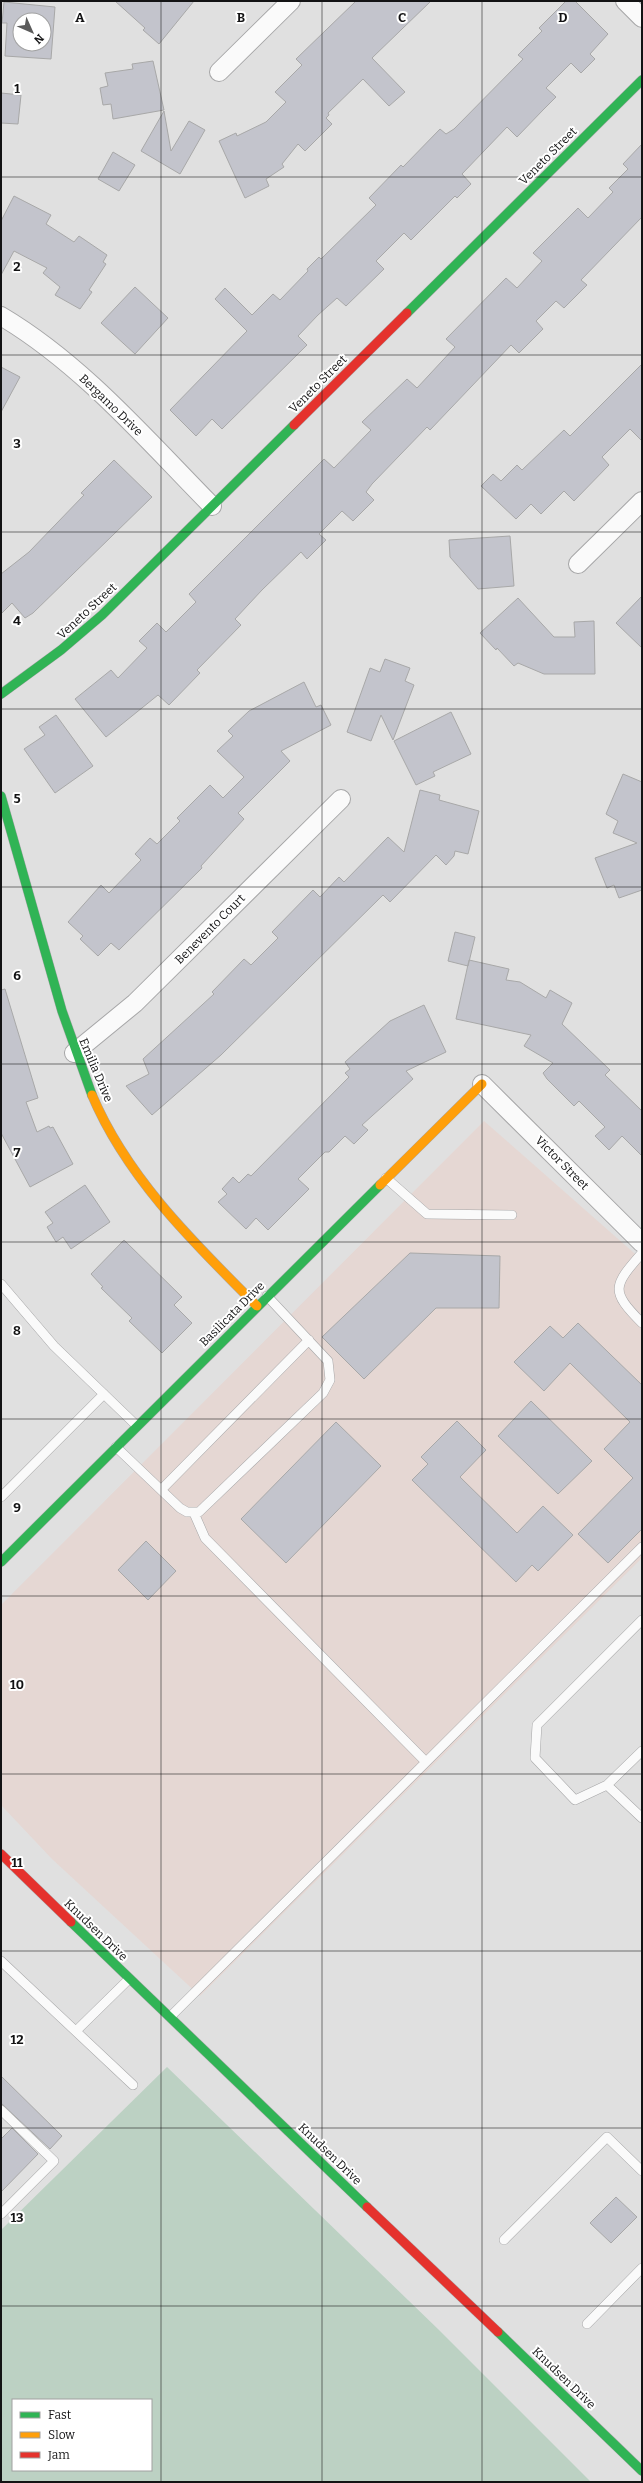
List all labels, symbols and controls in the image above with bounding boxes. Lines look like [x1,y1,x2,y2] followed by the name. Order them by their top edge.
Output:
[75,10,85,25] text: A
[237,10,245,25] text: B
[398,10,406,25] text: C
[558,10,568,25] text: D
[12,12,52,52] north arrow
[31,31,46,47] text: N
[14,81,20,96] text: 1
[516,124,580,188] street label: Veneto Street
[13,259,21,274] text: 2
[286,352,350,416] street label: Veneto Street
[76,371,146,439] street label: Bergamo Drive
[13,436,21,451] text: 3
[55,580,120,642] street label: Veneto Street
[13,613,21,628] text: 4
[13,791,21,806] text: 5
[172,891,248,967] street label: Benevento Court
[13,968,21,983] text: 6
[76,1036,116,1104] street label: Emilia Drive
[532,1133,592,1193] street label: Victor Street
[14,1145,21,1160] text: 7
[197,1279,267,1349] street label: Basilicata Drive
[13,1323,21,1338] text: 8
[13,1500,21,1515] text: 9
[10,1677,24,1692] text: 10
[11,1855,23,1870] text: 11
[62,1896,130,1964] street label: Knudsen Drive
[11,2032,23,2047] text: 12
[296,2120,364,2188] street label: Knudsen Drive
[10,2210,24,2225] text: 13
[530,2344,598,2412] street label: Knudsen Drive
[12,2399,152,2471] legend
[48,2408,72,2422] text: Fast
[48,2428,75,2442] text: Slow
[47,2448,70,2462] text: Jam

